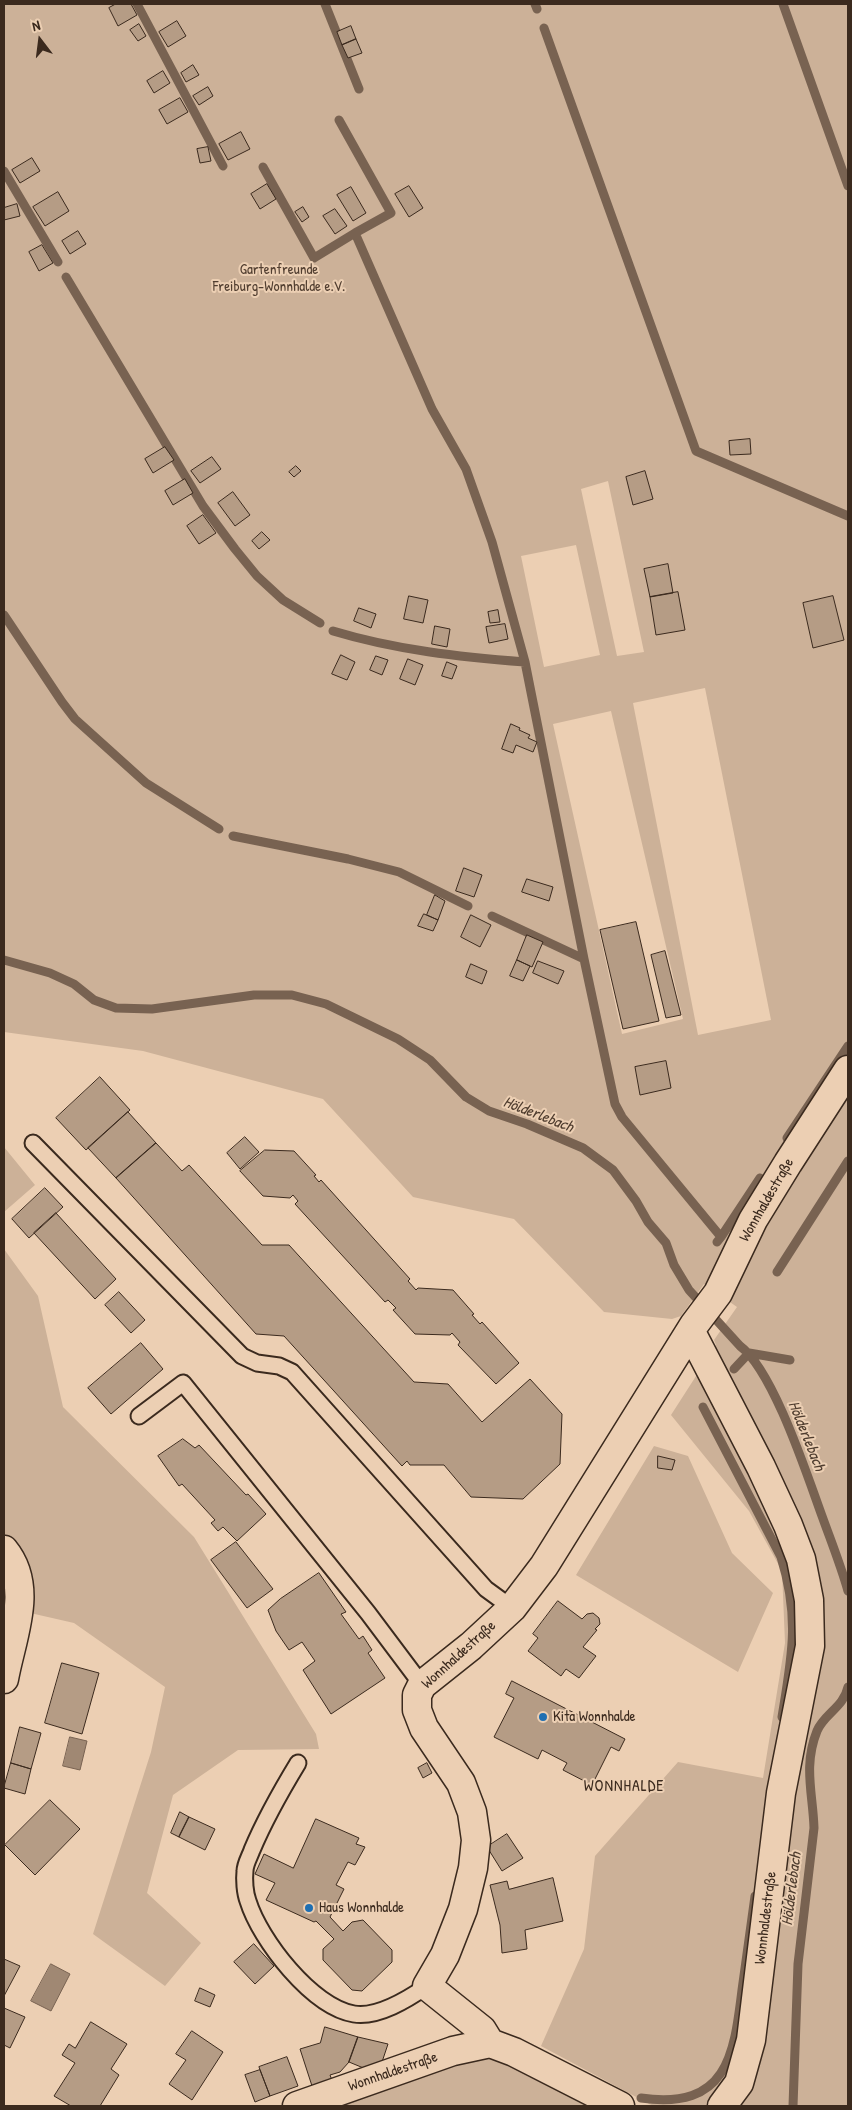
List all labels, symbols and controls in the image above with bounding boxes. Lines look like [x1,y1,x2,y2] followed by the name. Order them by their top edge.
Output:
[15,15,65,65] north arrow
[30,15,42,35] text: N
[213,261,345,296] park label: Gartenfreunde Freiburg-Wonnhalde e.V.
[500,1093,576,1137] water label: Hölderlebach
[736,1155,798,1245] street label: Wonnhaldestraße
[783,1398,829,1474] water label: Hölderlebach
[418,1617,500,1693] street label: Wonnhaldestraße
[553,1708,636,1726] place label: Kita Wonnhalde
[537,1711,549,1723] marker: Kita Wonnhalde
[583,1777,665,1797] district label: WONNHALDE
[778,1851,806,1927] water label: Hölderlebach
[751,1871,781,1965] street label: Wonnhaldestraße
[319,1899,404,1917] place label: Haus Wonnhalde
[303,1902,315,1914] marker: Haus Wonnhalde
[346,2048,440,2096] street label: Wonnhaldestraße

